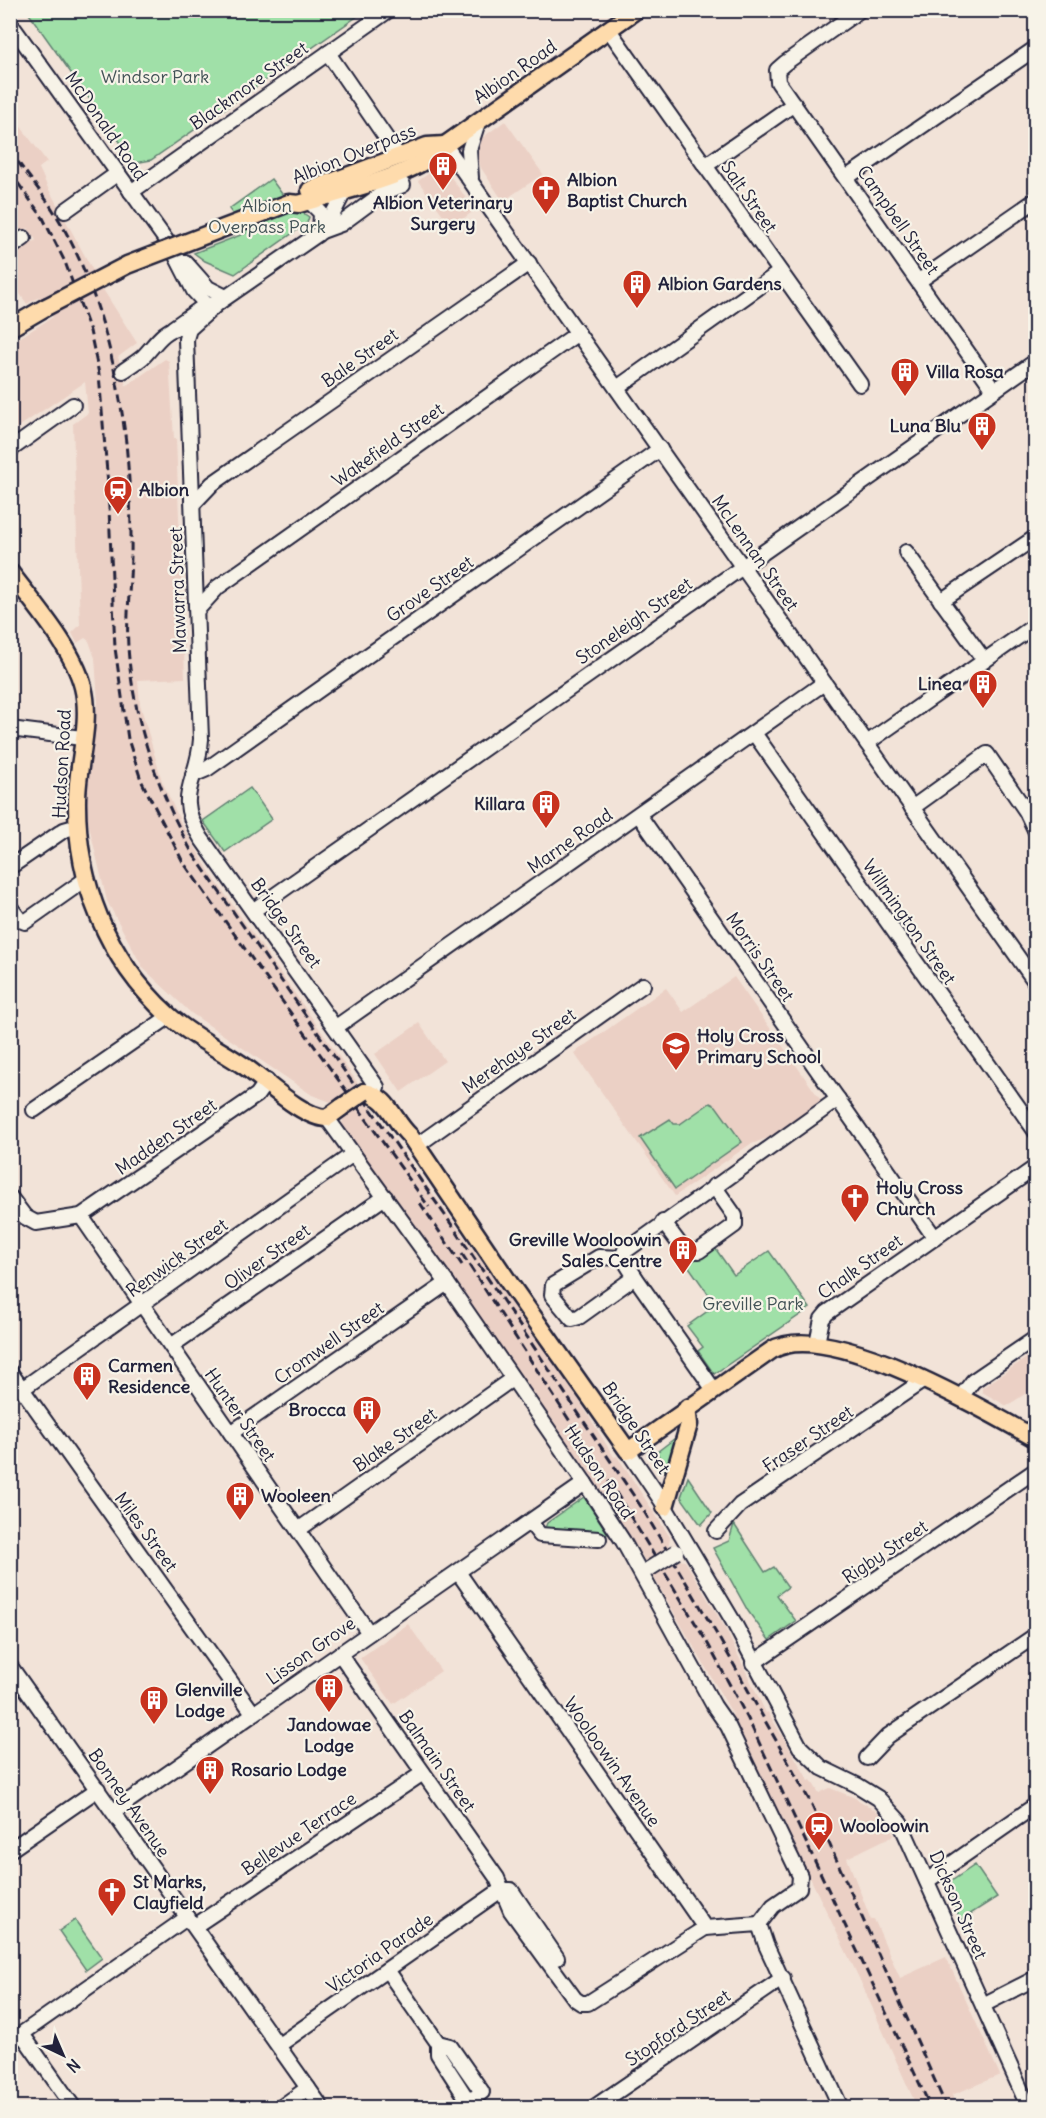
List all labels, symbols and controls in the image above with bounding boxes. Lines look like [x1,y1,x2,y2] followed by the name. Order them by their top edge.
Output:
[469,34,561,109] street label: Albion Road
[185,36,312,135] street label: Blackmore Street
[101,65,209,88] park label: Windsor Park
[60,67,153,185] street label: McDonald Road
[289,118,419,189] street label: Albion Overpass
[427,150,459,192] building icon: Albion Veterinary Surgery
[716,156,783,237] street label: Salt Street
[852,161,945,279] street label: Campbell Street
[567,168,688,212] place label: Albion Baptist Church
[530,174,562,216] church icon: Albion Baptist Church
[373,191,513,235] place label: Albion Veterinary Surgery
[208,194,326,238] park label: Albion Overpass Park
[621,268,653,310] building icon: Albion Gardens
[658,272,782,295] place label: Albion Gardens
[317,323,402,392] street label: Bale Street
[889,356,921,398] building icon: Villa Rosa
[926,360,1004,383] place label: Villa Rosa
[327,397,448,492] street label: Wakefield Street
[966,410,998,452] building icon: Luna Blu
[890,414,961,437] place label: Luna Blu
[102,474,134,516] station icon: Albion
[139,478,190,501] place label: Albion
[707,490,804,615] street label: McLennan Street
[164,527,191,654] street label: Mawarra Street
[382,550,478,627] street label: Grove Street
[571,572,696,669] street label: Stoneleigh Street
[967,668,999,710] building icon: Linea
[918,672,962,695] place label: Linea
[47,708,76,819] street label: Hudson Road
[530,788,562,830] building icon: Killara
[474,792,525,815] place label: Killara
[523,803,617,878] street label: Marne Road
[858,855,961,989] street label: Willmington Street
[246,873,327,972] street label: Bridge Street
[721,908,800,1006] street label: Morris Street
[457,1003,580,1098] street label: Merehaye Street
[697,1024,821,1068] place label: Holy Cross Primary School
[660,1030,692,1072] school or university icon: Holy Cross Primary School
[111,1093,221,1180] street label: Madden Street
[876,1176,963,1220] place label: Holy Cross Church
[839,1182,871,1224] church icon: Holy Cross Church
[121,1213,232,1302] street label: Renwick Street
[219,1218,314,1295] street label: Oliver Street
[509,1228,663,1272] place label: Greville Wooloowin Sales Centre
[813,1229,906,1304] street label: Chalk Street
[667,1234,699,1276] building icon: Greville Wooloowin Sales Centre
[702,1292,804,1315] park label: Greville Park
[269,1296,388,1389] street label: Cromwell Street
[108,1354,190,1398] place label: Carmen Residence
[71,1360,103,1402] building icon: Carmen Residence
[200,1363,281,1466] street label: Hunter Street
[597,1377,676,1478] street label: Bridge Street
[351,1394,383,1436] building icon: Brocca
[289,1398,346,1421] place label: Brocca
[758,1400,857,1477] street label: Fraser Street
[348,1402,441,1477] street label: Blake Street
[559,1420,640,1524] street label: Hudson Road
[224,1480,256,1522] building icon: Wooleen
[261,1484,331,1507] place label: Wooleen
[110,1487,183,1576] street label: Miles Street
[838,1515,932,1589] street label: Rigby Street
[262,1611,360,1690] street label: Lisson Grove
[313,1672,345,1714] building icon: Jandowae Lodge
[175,1678,243,1722] place label: Glenville Lodge
[138,1684,170,1726] building icon: Glenville Lodge
[559,1692,666,1831] street label: Wooloowin Avenue
[394,1705,481,1816] street label: Balmain Street
[287,1713,372,1757] place label: Jandowae Lodge
[83,1744,175,1861] street label: Bonney Avenue
[194,1754,226,1796] building icon: Rosario Lodge
[231,1758,347,1781] place label: Rosario Lodge
[237,1787,360,1880] street label: Bellevue Terrace
[803,1810,835,1852] station icon: Wooloowin
[840,1814,929,1837] place label: Wooloowin
[924,1847,993,1963] street label: Dickson Street
[133,1870,207,1914] place label: St Marks, Clayfield
[96,1876,128,1918] church icon: St Marks, Clayfield
[322,1907,437,1998] street label: Victoria Parade
[621,1984,735,2071] street label: Stopford Street
[33,2025,93,2085] north arrow
[62,2055,84,2077] text: N

